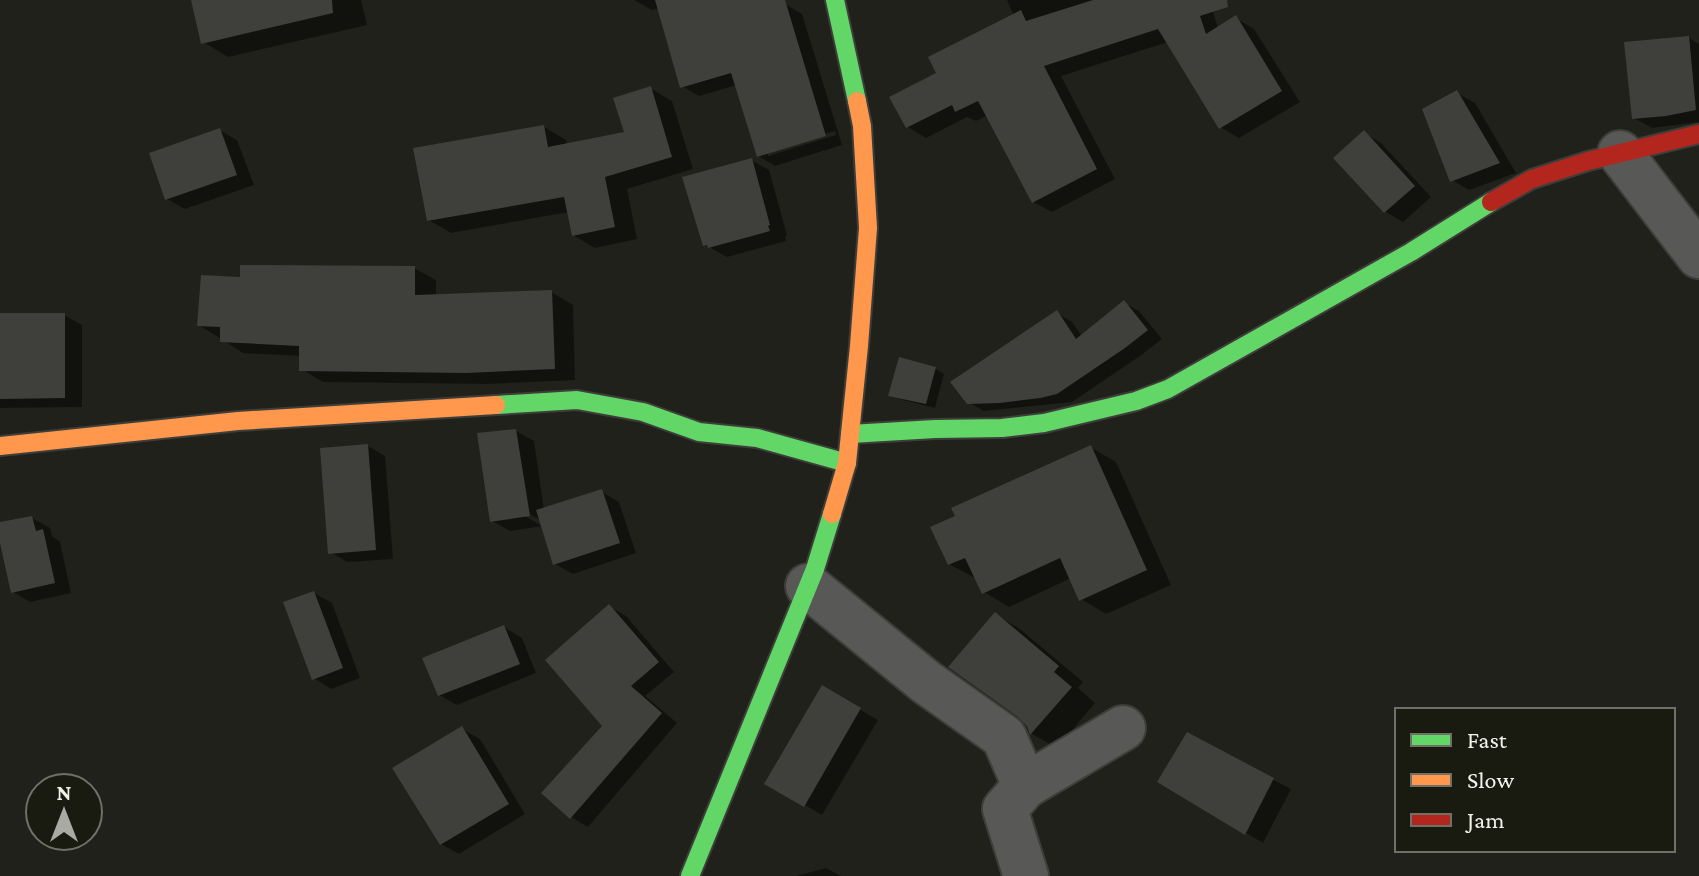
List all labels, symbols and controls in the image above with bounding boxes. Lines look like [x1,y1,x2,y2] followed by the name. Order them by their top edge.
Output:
[1395,708,1675,852] legend
[1467,726,1508,753] text: Fast
[1467,766,1514,793] text: Slow
[24,772,104,852] north arrow
[57,780,72,805] text: N
[1465,806,1505,833] text: Jam

